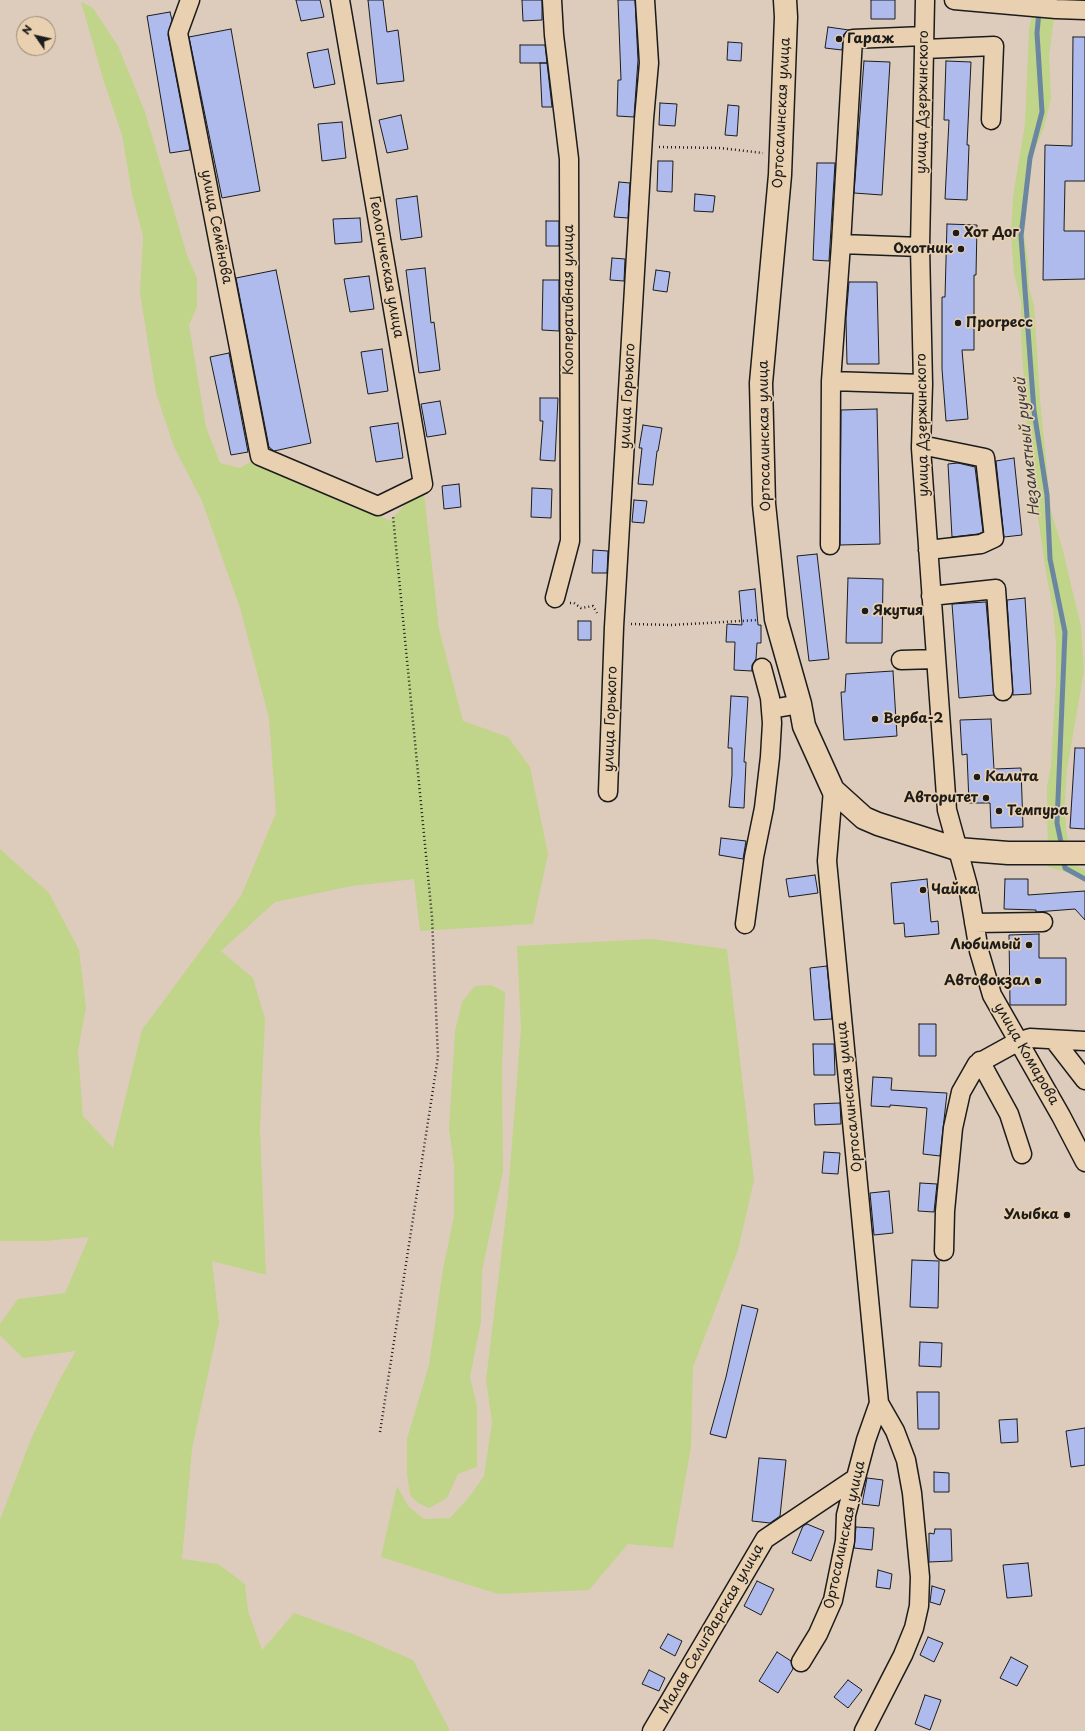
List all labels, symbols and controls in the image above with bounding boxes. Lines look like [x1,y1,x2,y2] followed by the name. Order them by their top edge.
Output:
[16,16,56,56] north arrow
[17,21,36,38] text: N
[913,30,933,174] street label: улица Дзержинского
[847,31,894,47] place label: Гараж
[834,34,844,44] marker: Гараж
[770,37,794,189] street label: Ортосалинская улица
[197,168,235,286] street label: улица Семёнова
[365,195,407,339] street label: Геологическая улица
[561,225,577,375] street label: Кооперативная улица
[964,225,1019,241] place label: Хот Дог
[951,228,961,238] marker: Хот Дог
[893,241,953,257] place label: Охотник
[956,244,966,254] marker: Охотник
[966,315,1033,331] place label: Прогресс
[953,318,963,328] marker: Прогресс
[617,343,639,449] street label: улица Горького
[913,353,933,497] street label: улица Дзержинского
[755,360,775,512] street label: Ортосалинская улица
[1012,377,1044,517] water label: Незаметный ручей
[873,603,923,619] place label: Якутия
[860,606,870,616] marker: Якутия
[601,666,621,772] street label: улица Горького
[883,711,943,727] place label: Верба-2
[870,714,880,724] marker: Верба-2
[985,769,1039,785] place label: Калита
[972,772,982,782] marker: Калита
[904,790,978,806] place label: Авторитет
[981,793,991,803] marker: Авторитет
[1007,803,1069,819] place label: Темпура
[994,806,1004,816] marker: Темпура
[931,882,978,898] place label: Чайка
[918,885,928,895] marker: Чайка
[950,937,1021,953] place label: Любимый
[1024,940,1034,950] marker: Любимый
[944,973,1030,989] place label: Автовокзал
[1033,976,1043,986] marker: Автовокзал
[990,1000,1062,1108] street label: улица Комарова
[834,1021,866,1173] street label: Ортосалинская улица
[1004,1207,1059,1223] place label: Улыбка
[1062,1210,1072,1220] marker: Улыбка
[821,1459,869,1611] street label: Ортосалинская улица
[657,1541,767,1717] street label: Малая Селигдарская улица

